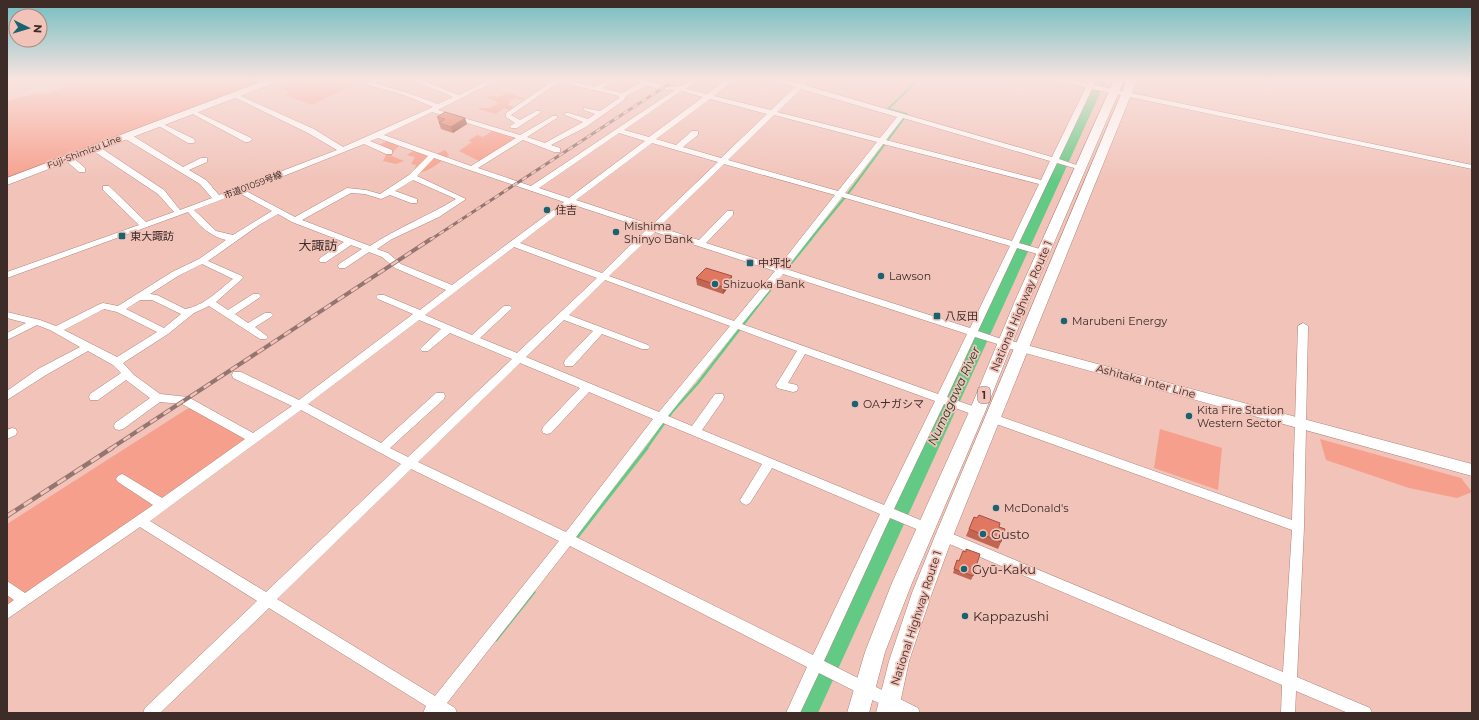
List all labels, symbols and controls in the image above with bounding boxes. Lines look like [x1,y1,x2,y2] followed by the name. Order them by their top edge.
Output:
[8,8,48,48] north arrow
[31,24,45,34] text: N
[45,132,123,171] street label: Fuji-Shimizu Line
[222,168,285,201] street label: 市道01059号線
[555,203,577,217] place label: 住吉
[542,205,552,215] marker: 住吉
[624,219,693,246] place label: Mishima Shinyo Bank
[611,227,621,237] marker: Mishima Shinyo Bank
[130,229,174,243] place label: 東大諏訪
[117,231,127,241] marker: 東大諏訪
[298,237,338,253] district label: 大諏訪
[987,238,1055,374] street label: National Highway Route 1
[758,256,791,270] place label: 中坪北
[745,258,755,268] marker: 中坪北
[889,269,931,283] place label: Lawson
[876,271,886,281] marker: Lawson
[723,277,805,291] place label: Shizuoka Bank
[710,279,720,289] marker: Shizuoka Bank
[945,309,978,323] place label: 八反田
[932,311,942,321] marker: 八反田
[1072,314,1167,328] place label: Marubeni Energy
[1059,316,1069,326] marker: Marubeni Energy
[924,344,983,447] water label: Numagawa River
[1095,361,1198,401] street label: Ashitaka Inter Line
[978,387,990,403] road number: 1
[863,397,924,411] place label: OAナガシマ
[850,399,860,409] marker: OAナガシマ
[1197,403,1284,430] place label: Kita Fire Station Western Sector
[1184,411,1194,421] marker: Kita Fire Station Western Sector
[1004,501,1069,515] place label: McDonald's
[991,503,1001,513] marker: McDonald's
[991,526,1029,542] place label: Gusto
[978,529,988,539] marker: Gusto
[888,549,944,687] street label: National Highway Route 1
[972,561,1036,577] place label: Gyū-Kaku
[959,564,969,574] marker: Gyū-Kaku
[973,608,1049,624] place label: Kappazushi
[960,611,970,621] marker: Kappazushi

